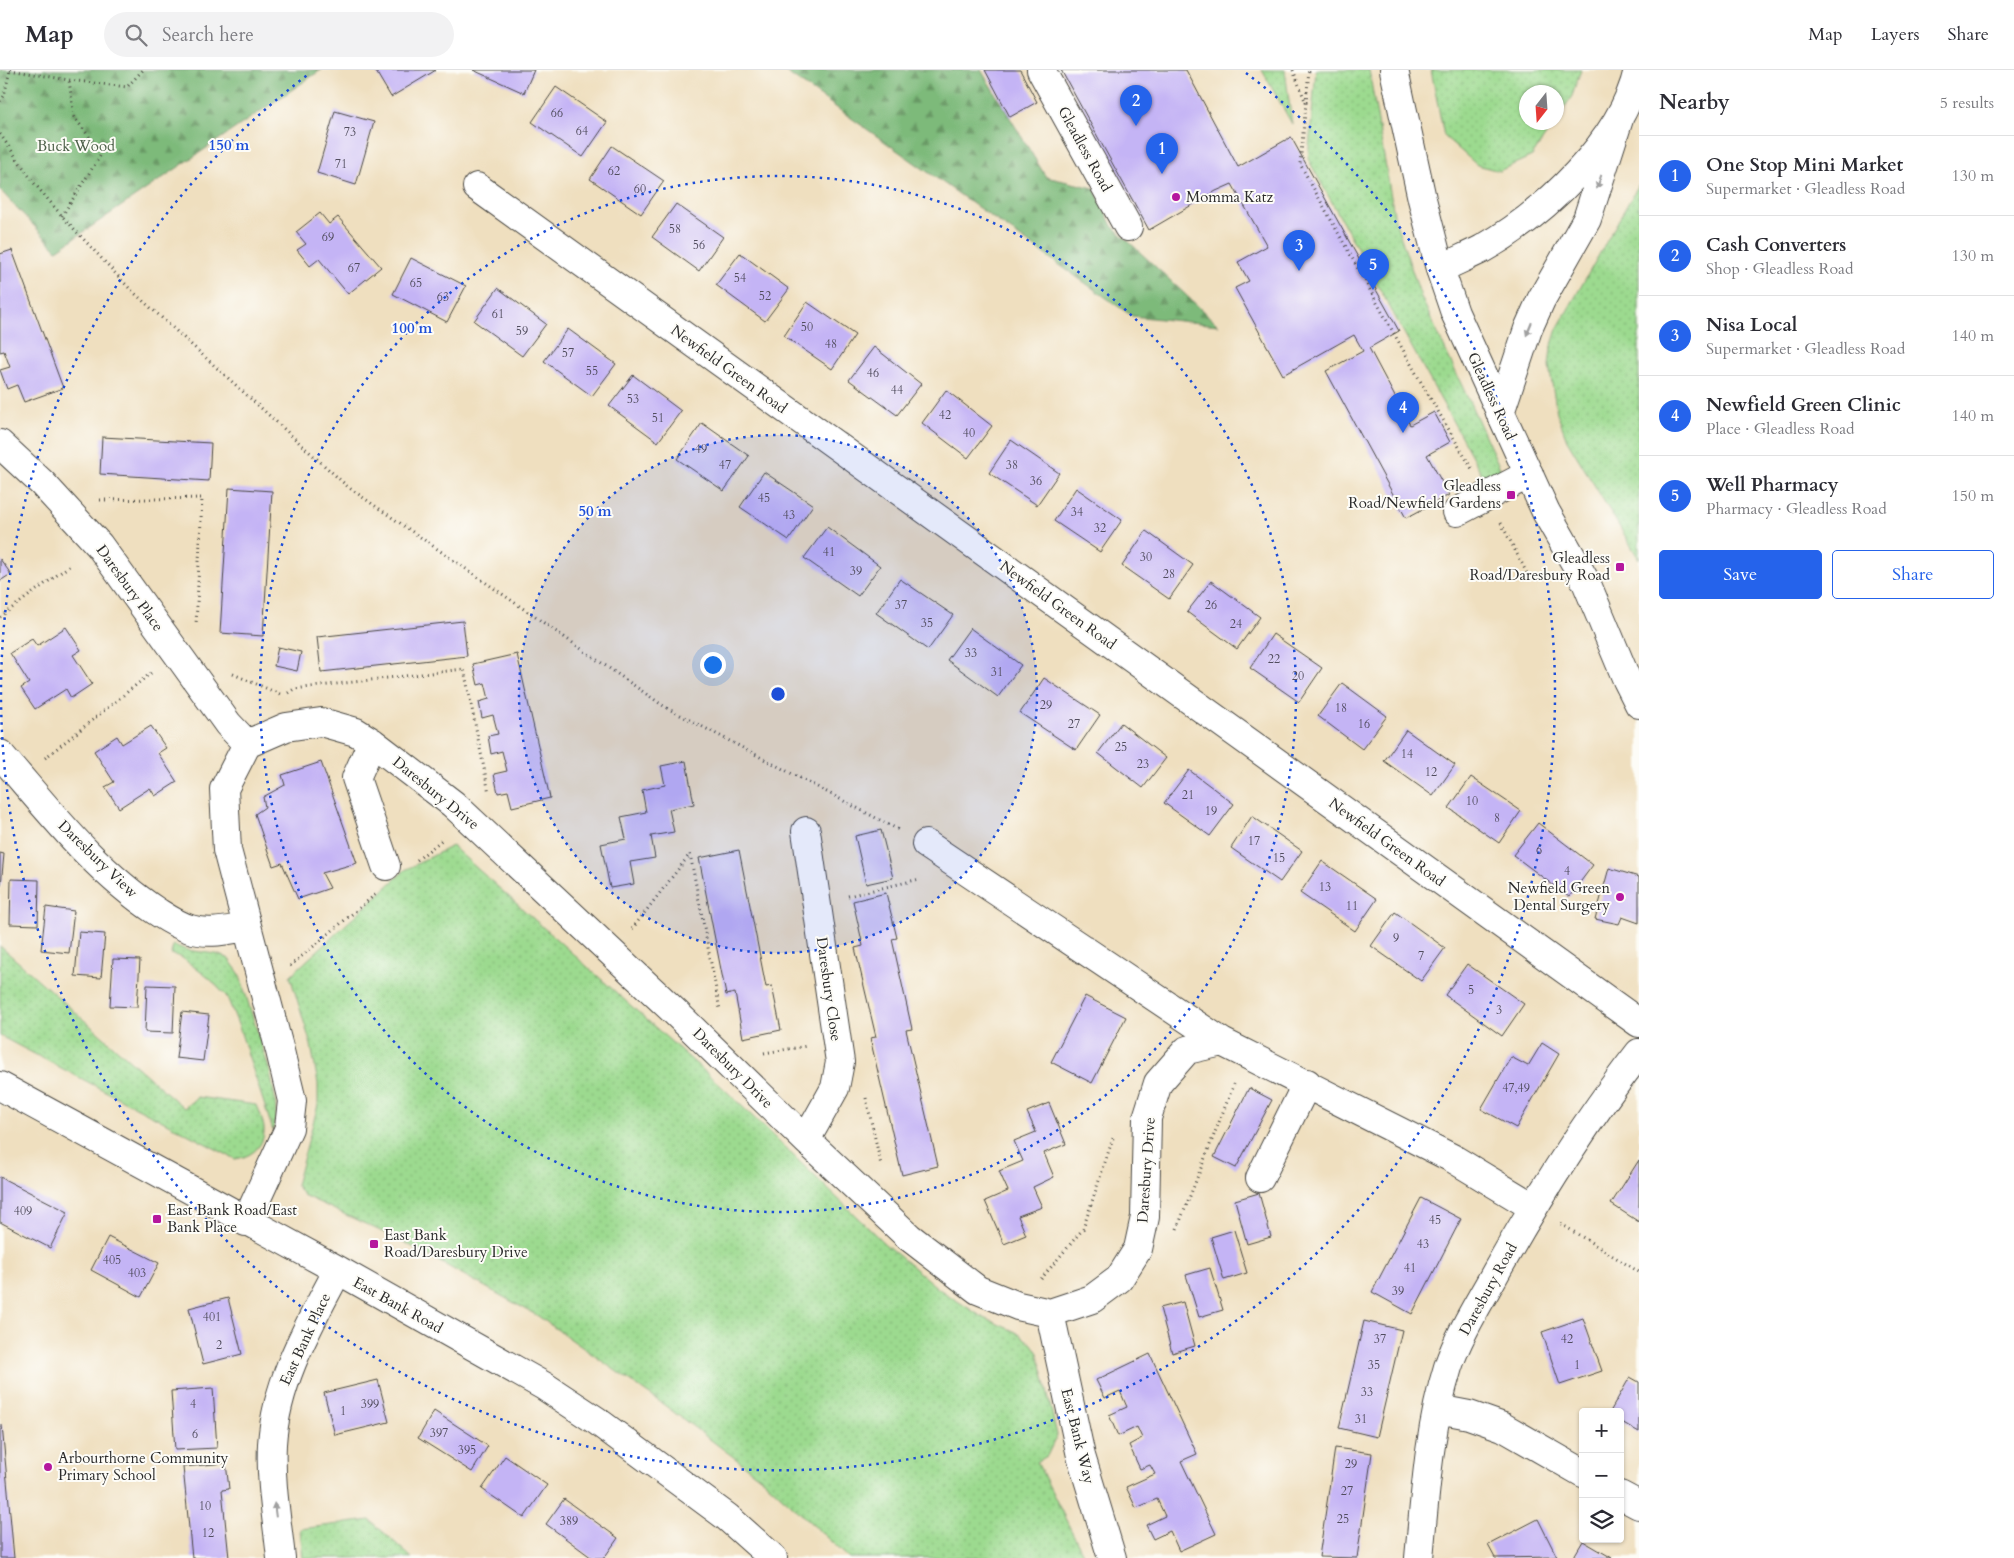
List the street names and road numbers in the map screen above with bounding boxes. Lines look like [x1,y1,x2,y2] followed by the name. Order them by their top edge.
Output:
[1053,103,1117,195] street label: Gleadless Road
[667,320,791,418] street label: Newfield Green Road
[1463,349,1521,443] street label: Gleadless Road
[92,541,168,635] street label: Daresbury Place
[996,556,1120,654] street label: Newfield Green Road
[389,752,484,834] street label: Daresbury Drive
[1325,793,1449,891] street label: Newfield Green Road
[54,816,142,902] street label: Daresbury View
[812,936,846,1043] street label: Daresbury Close
[688,1023,778,1113] street label: Daresbury Drive
[1132,1116,1160,1224] street label: Daresbury Drive
[1454,1239,1522,1339] street label: Daresbury Road
[350,1272,446,1338] street label: East Bank Road
[275,1289,335,1388] street label: East Bank Place
[1056,1386,1100,1486] street label: East Bank Way

